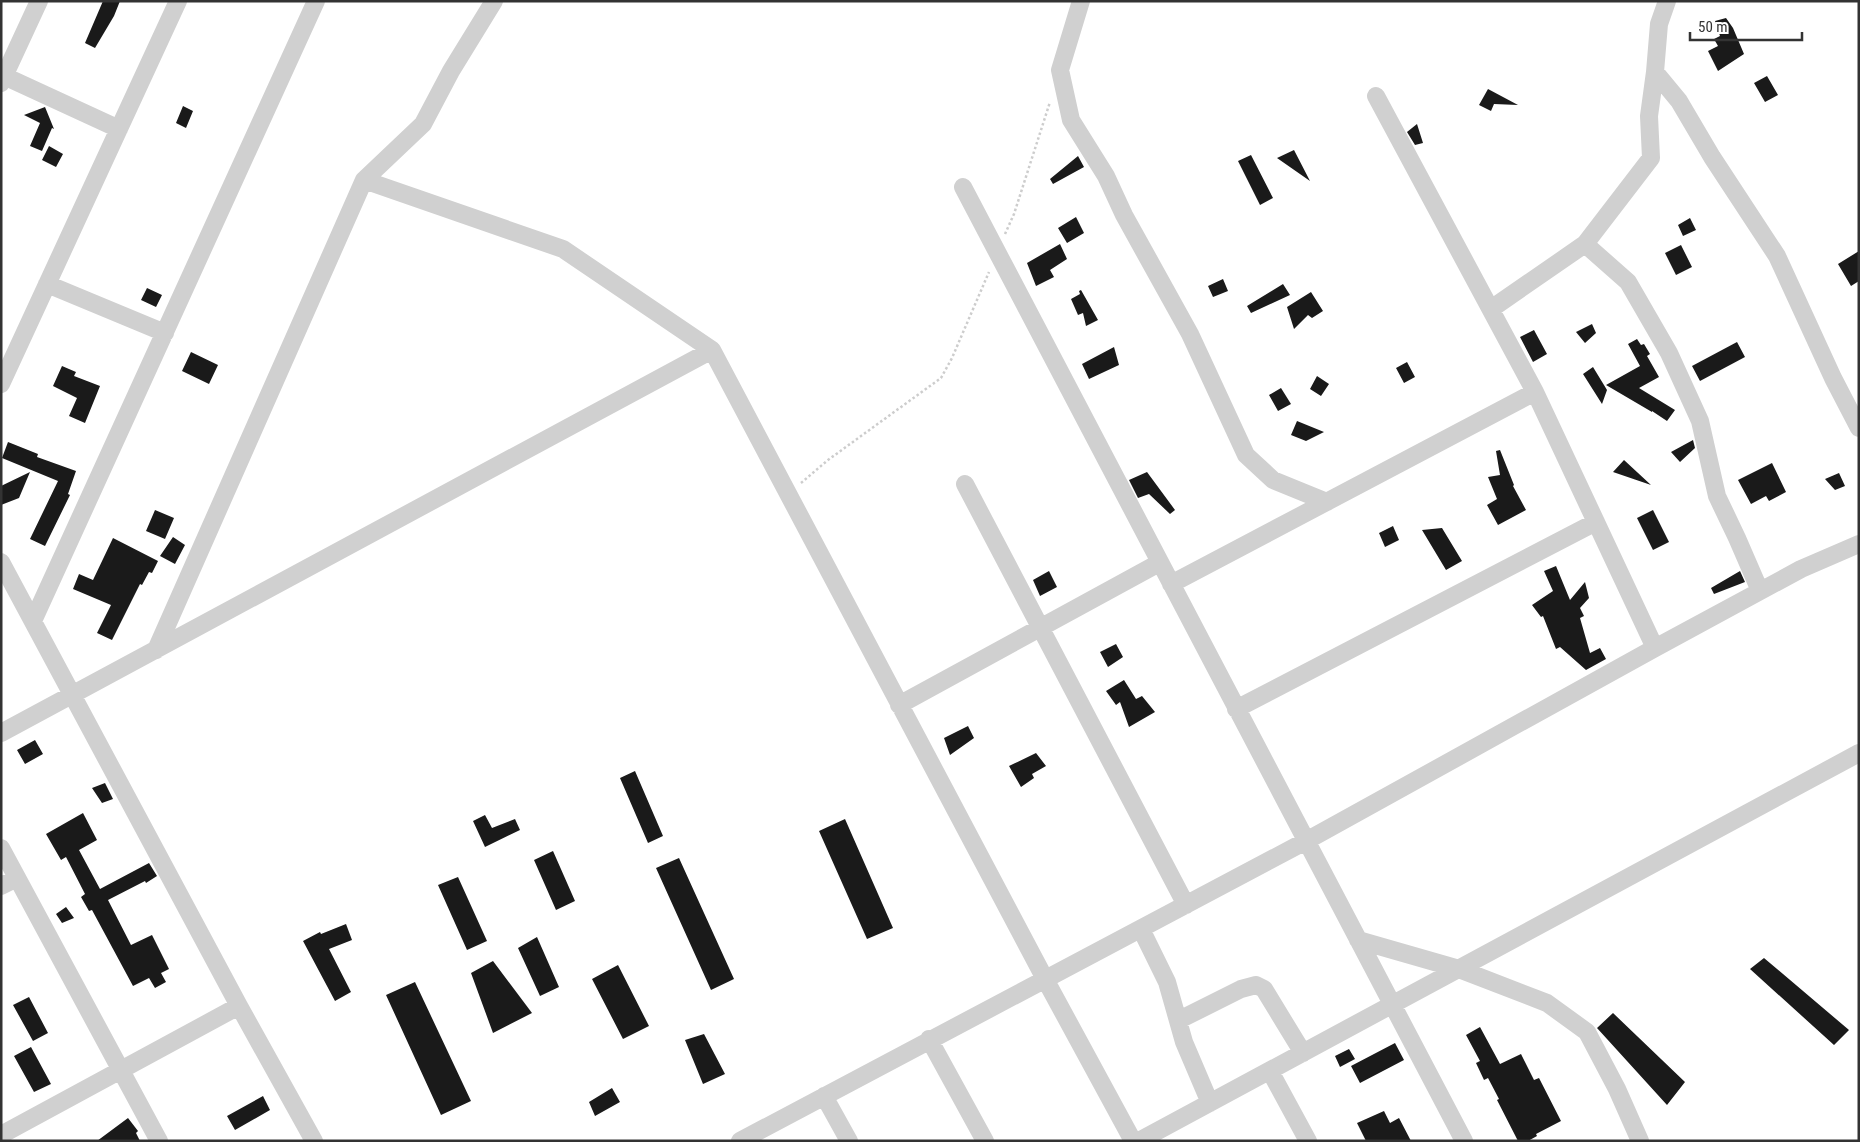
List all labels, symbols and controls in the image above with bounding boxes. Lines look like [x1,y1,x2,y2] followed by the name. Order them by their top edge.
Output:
[1690,10,1802,42] scale bar
[1698,18,1728,36] text: 50 m

